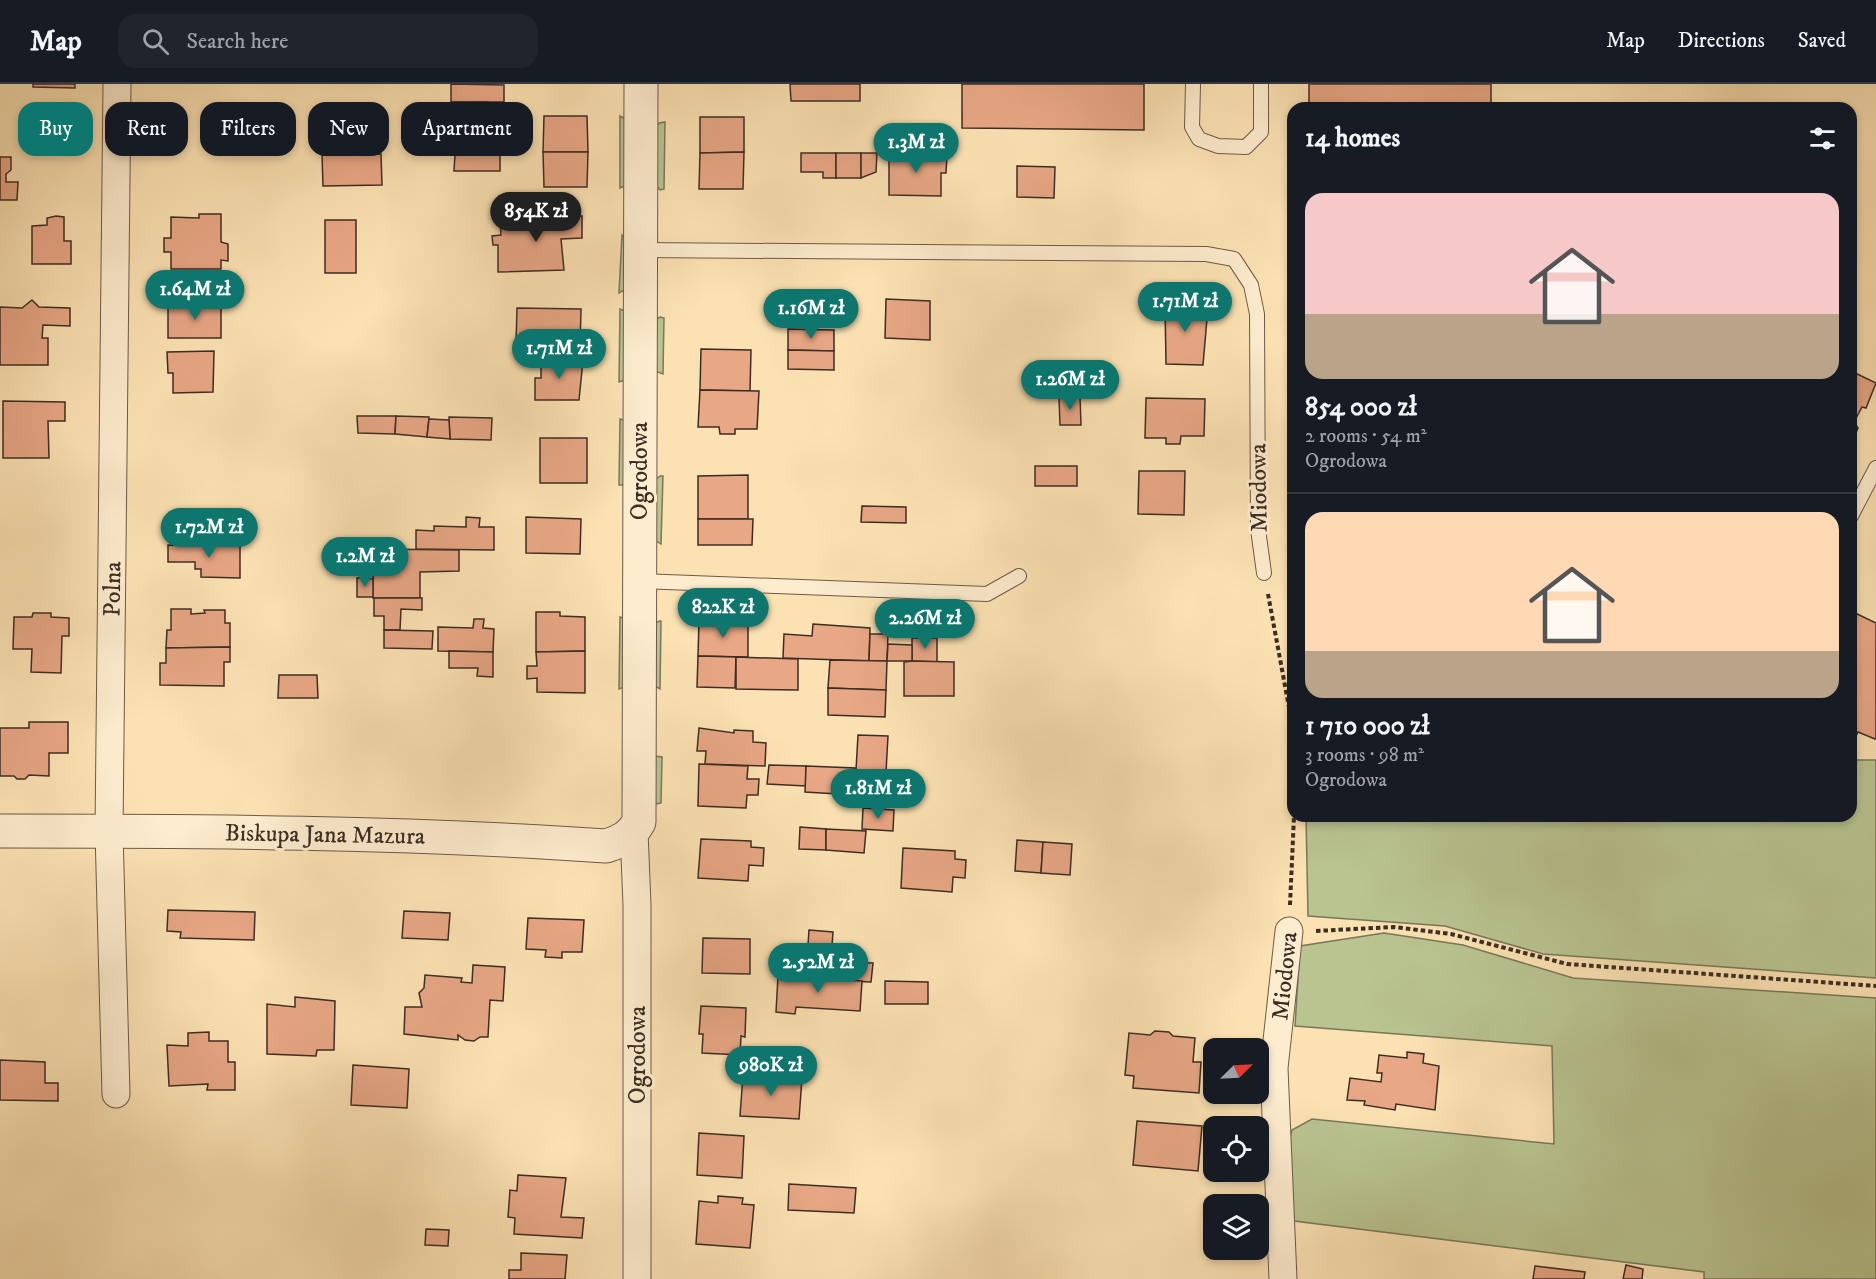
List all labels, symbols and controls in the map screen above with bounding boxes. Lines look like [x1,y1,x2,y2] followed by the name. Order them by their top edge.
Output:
[118,14,538,68] search box
[30,24,82,59] text: Map
[139,25,172,58] icon: search
[187,28,288,55] text: Search here
[1606,28,1645,54] text: Map
[1678,28,1765,54] text: Directions
[1798,28,1846,54] text: Saved
[18,102,93,156] chip: Buy
[105,102,188,156] chip: Rent
[200,102,296,156] chip: Filters
[308,102,389,156] chip: New
[401,102,533,156] chip: Apartment
[1305,122,1400,155] text: 14 homes
[1806,122,1839,155] icon: filters
[861,123,971,174] pin: 1.3M zł
[888,130,944,155] text: 1.3M zł
[481,192,591,243] pin: 854K zł
[504,199,568,224] text: 854K zł
[1518,232,1626,340] icon: home
[133,270,257,321] pin: 1.64M zł
[159,277,231,302] text: 1.64M zł
[1123,282,1247,333] pin: 1.71M zł
[749,289,873,340] pin: 1.16M zł
[1152,289,1218,314] text: 1.71M zł
[777,296,845,321] text: 1.16M zł
[497,329,621,380] pin: 1.71M zł
[526,336,592,361] text: 1.71M zł
[1008,360,1132,411] pin: 1.26M zł
[1035,367,1105,392] text: 1.26M zł
[1305,391,1417,424] text: 854 000 zł
[625,421,655,520] street label: Ogrodowa
[1305,424,1427,449] text: 2 rooms · 54 m²
[1243,442,1275,533] street label: Miodowa
[1305,449,1387,474] text: Ogrodowa
[147,508,271,559] pin: 1.72M zł
[175,515,243,540] text: 1.72M zł
[310,537,420,588] pin: 1.2M zł
[335,544,395,569] text: 1.2M zł
[1518,551,1626,659] icon: home
[98,560,128,617] street label: Polna
[668,588,778,639] pin: 822K zł
[692,595,754,620] text: 822K zł
[863,599,987,650] pin: 2.26M zł
[889,606,961,631] text: 2.26M zł
[1305,710,1429,743] text: 1 710 000 zł
[1305,743,1424,768] text: 3 rooms · 98 m²
[1305,768,1387,793] text: Ogrodowa
[816,769,940,820] pin: 1.81M zł
[845,776,911,801] text: 1.81M zł
[225,818,426,852] street label: Biskupa Jana Mazura
[1265,930,1305,1022] street label: Miodowa
[756,943,880,994] pin: 2.52M zł
[782,950,854,975] text: 2.52M zł
[623,1005,653,1104] street label: Ogrodowa
[1203,1038,1269,1104] north arrow
[1203,1038,1269,1260] map controls
[716,1046,826,1097] pin: 980K zł
[739,1053,803,1078] text: 980K zł
[1203,1116,1269,1182] button: locate
[1203,1194,1269,1260] button: layers

